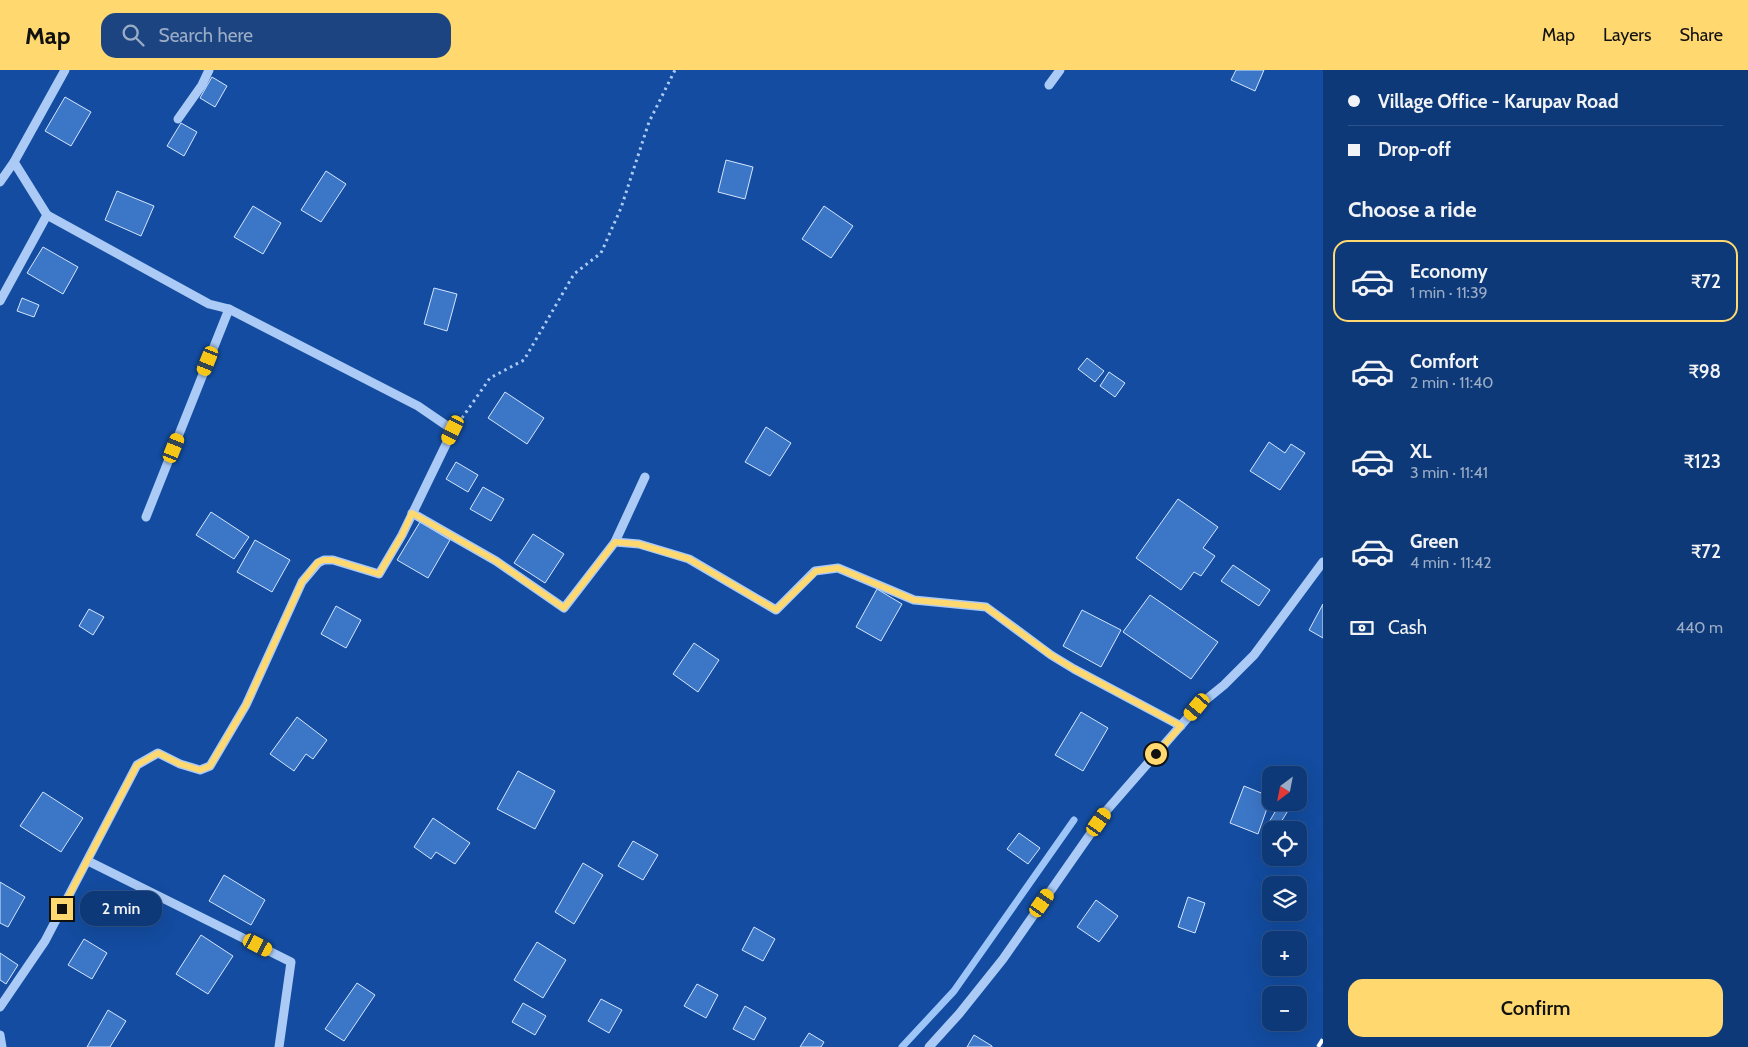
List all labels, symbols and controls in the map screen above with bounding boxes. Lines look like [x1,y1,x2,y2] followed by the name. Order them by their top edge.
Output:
[101,13,451,58] search box
[25,21,71,50] text: Map
[119,21,147,49] icon: search
[159,24,253,47] text: Search here
[1542,24,1575,46] text: Map
[1603,24,1652,46] text: Layers
[1680,24,1723,46] text: Share
[1378,90,1618,113] text: Village Office - Karupav Road
[1378,138,1451,161] text: Drop-off
[1348,196,1477,223] text: Choose a ride
[1350,259,1395,304] icon: car
[1410,260,1488,283] text: Economy
[1691,270,1721,293] text: ₹72
[1410,283,1488,302] text: 1 min · 11:39
[195,344,220,378] car
[1350,349,1395,394] icon: car
[1410,350,1479,373] text: Comfort
[1689,360,1721,383] text: ₹98
[1410,373,1494,392] text: 2 min · 11:40
[439,413,466,447] car
[161,431,186,465] car
[1350,439,1395,484] icon: car
[1410,440,1431,463] text: XL
[1684,450,1721,473] text: ₹123
[1410,463,1488,482] text: 3 min · 11:41
[1350,529,1395,574] icon: car
[1410,530,1459,553] text: Green
[1691,540,1721,563] text: ₹72
[1410,553,1492,572] text: 4 min · 11:42
[1348,614,1376,642] icon: cash
[1388,616,1427,639] text: Cash
[1676,618,1723,637] text: 440 m
[1181,691,1212,723] car
[1145,743,1167,765] route start
[1262,766,1308,811] north arrow
[1262,766,1307,1031] map controls
[1084,805,1113,839] car
[1262,821,1307,866] button: locate
[1262,876,1307,921] button: layers
[1027,886,1056,920] car
[80,892,162,926] callout: 2 min
[51,898,73,920] route end
[102,899,140,918] text: 2 min
[1262,931,1307,976] button: +
[241,932,274,958] car
[1348,979,1723,1037] button: Confirm
[1262,986,1307,1031] button: −

